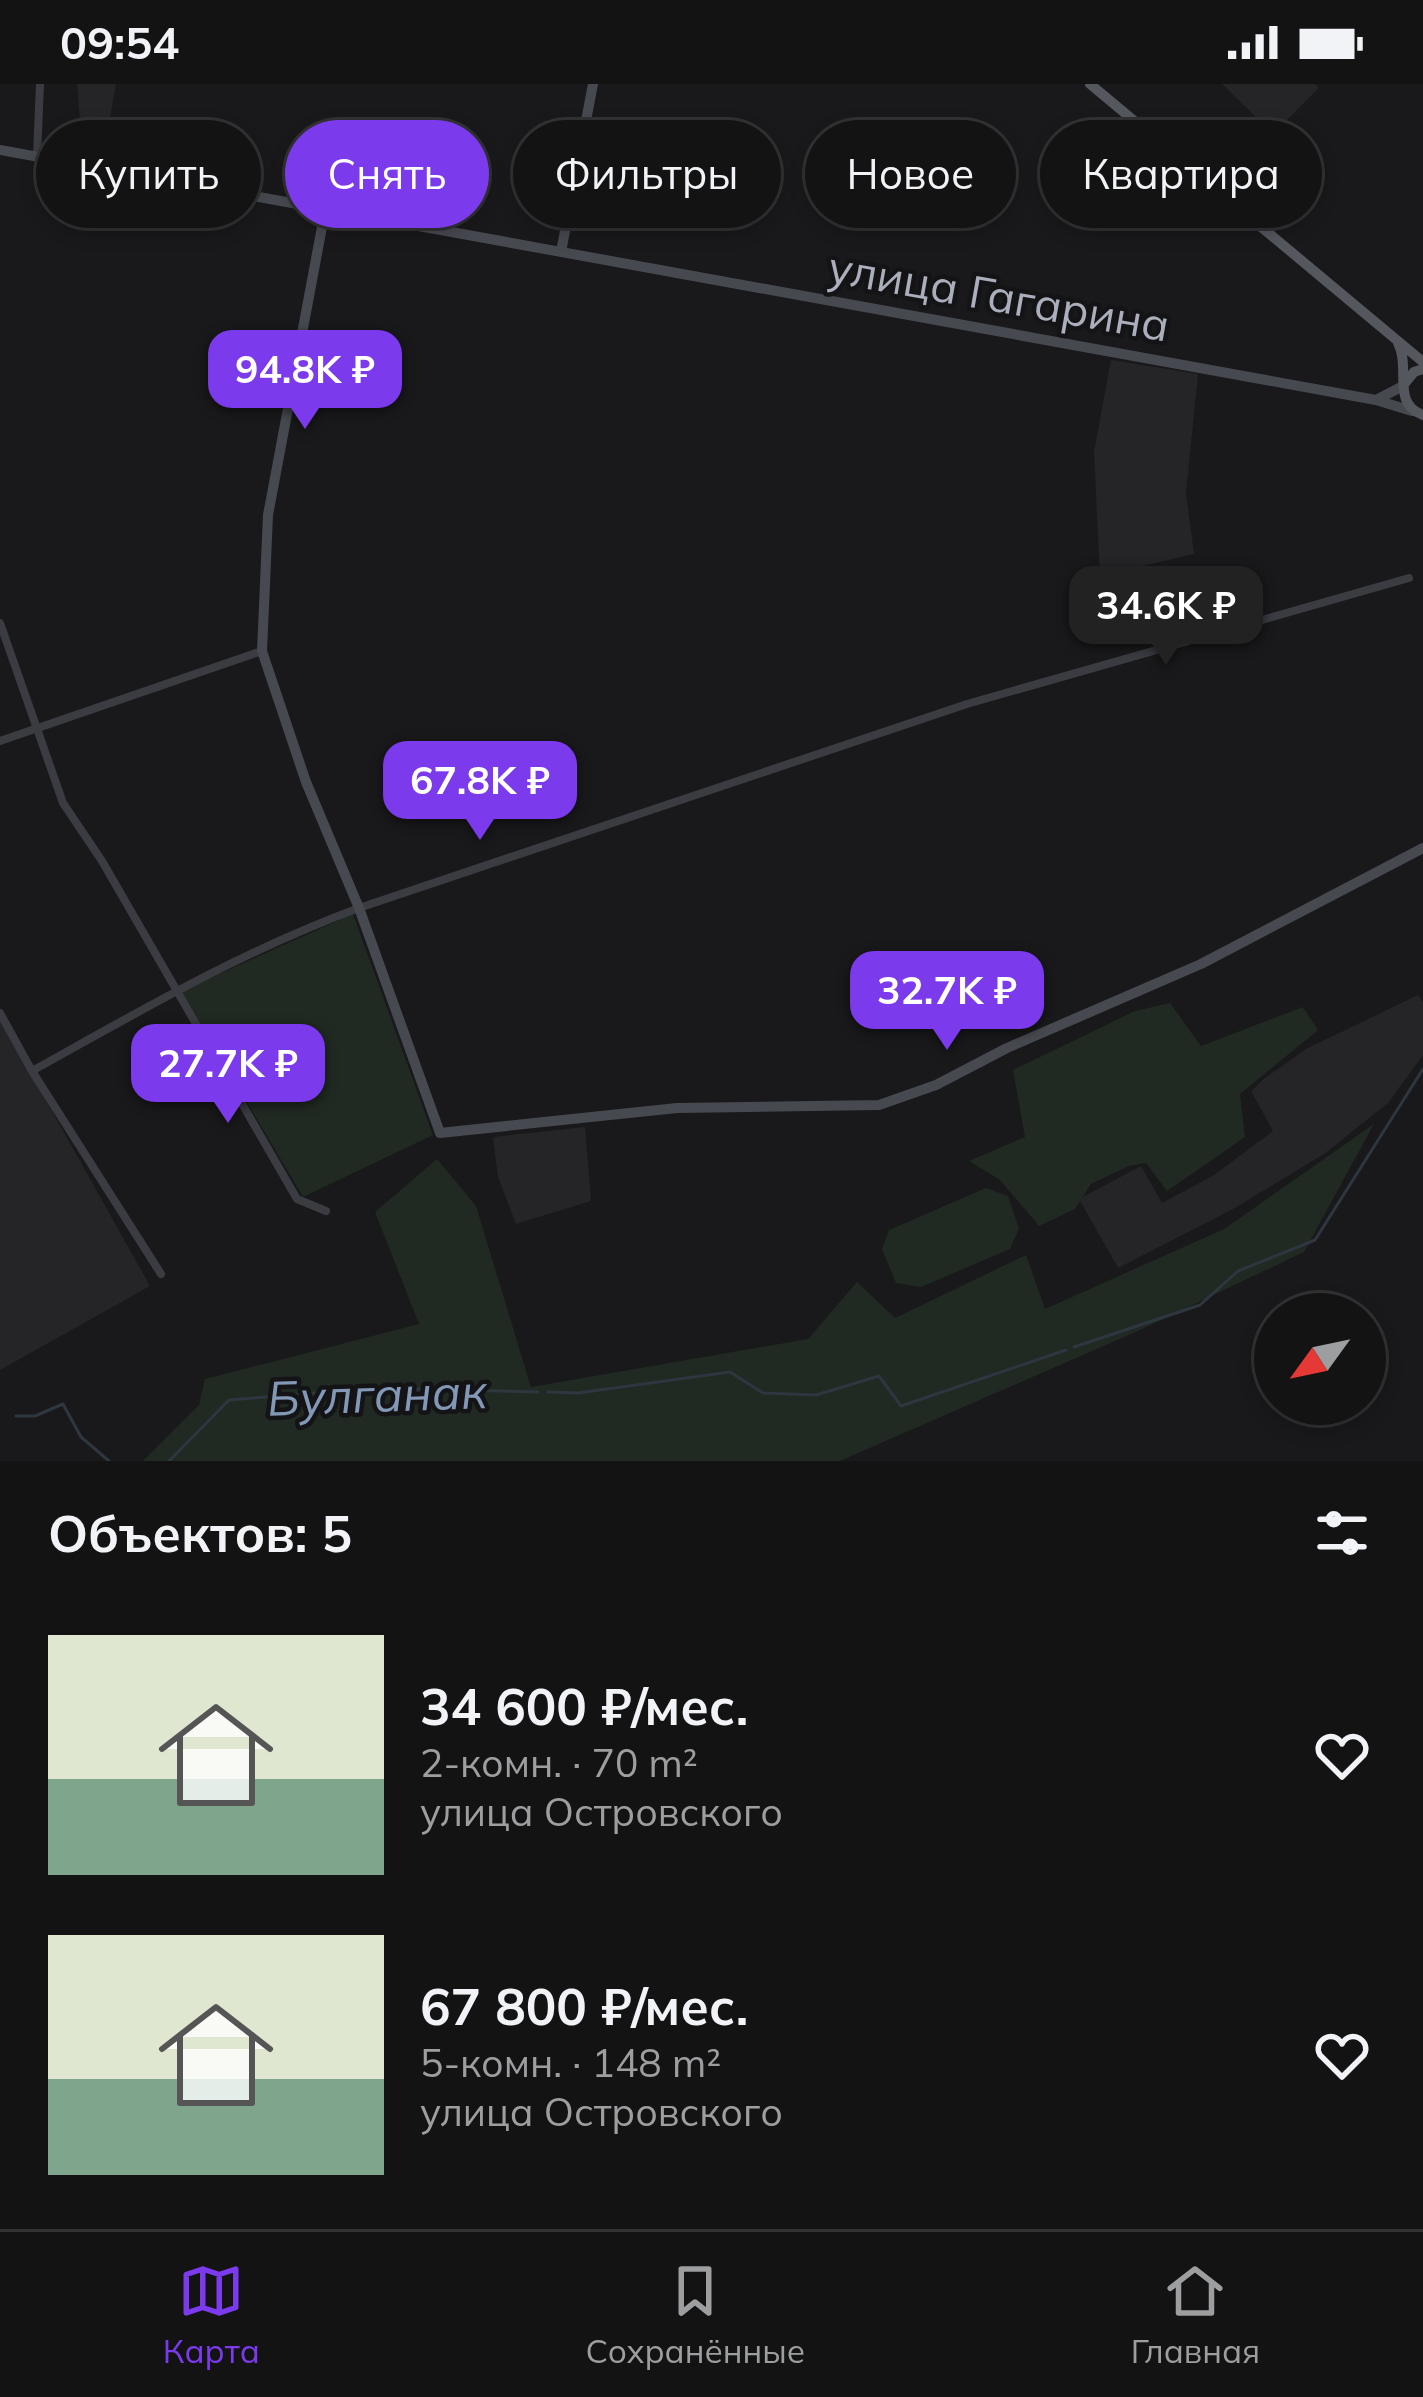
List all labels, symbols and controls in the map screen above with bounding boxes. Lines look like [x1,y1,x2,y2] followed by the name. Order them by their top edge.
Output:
[60,14,179,70] text: 09:54
[36,120,261,228] chip: Купить
[285,120,489,228] chip: Снять
[513,120,781,228] chip: Фильтры
[805,120,1016,228] chip: Новое
[1040,120,1322,228] chip: Квартира
[824,237,1174,353] street label: улица Гагарина
[194,330,416,432] pin: 94.8K ₽
[235,344,375,393] text: 94.8K ₽
[1055,566,1277,668] pin: 34.6K ₽
[1096,580,1236,629] text: 34.6K ₽
[369,741,591,843] pin: 67.8K ₽
[410,755,550,804] text: 67.8K ₽
[836,951,1058,1053] pin: 32.7K ₽
[877,965,1017,1014] text: 32.7K ₽
[117,1024,339,1126] pin: 27.7K ₽
[158,1038,298,1087] text: 27.7K ₽
[1254,1293,1386,1425] north arrow
[1254,1293,1386,1425] map controls
[266,1360,489,1428] water label: Булганак
[1309,1500,1375,1566] icon: filters
[48,1501,352,1565] text: Объектов: 5
[420,1674,748,1738] text: 34 600 ₽/мес.
[144,1683,288,1827] icon: home
[1309,1722,1375,1788] icon: heart
[420,1738,698,1787] text: 2-комн. · 70 m²
[420,1787,783,1836] text: улица Островского
[420,1974,748,2038] text: 67 800 ₽/мес.
[144,1983,288,2127] icon: home
[1309,2022,1375,2088] icon: heart
[420,2038,721,2087] text: 5-комн. · 148 m²
[420,2087,783,2136] text: улица Островского
[163,2258,260,2371] tab: Карта
[585,2258,805,2371] tab: Сохранённые
[1131,2258,1260,2371] tab: Главная

